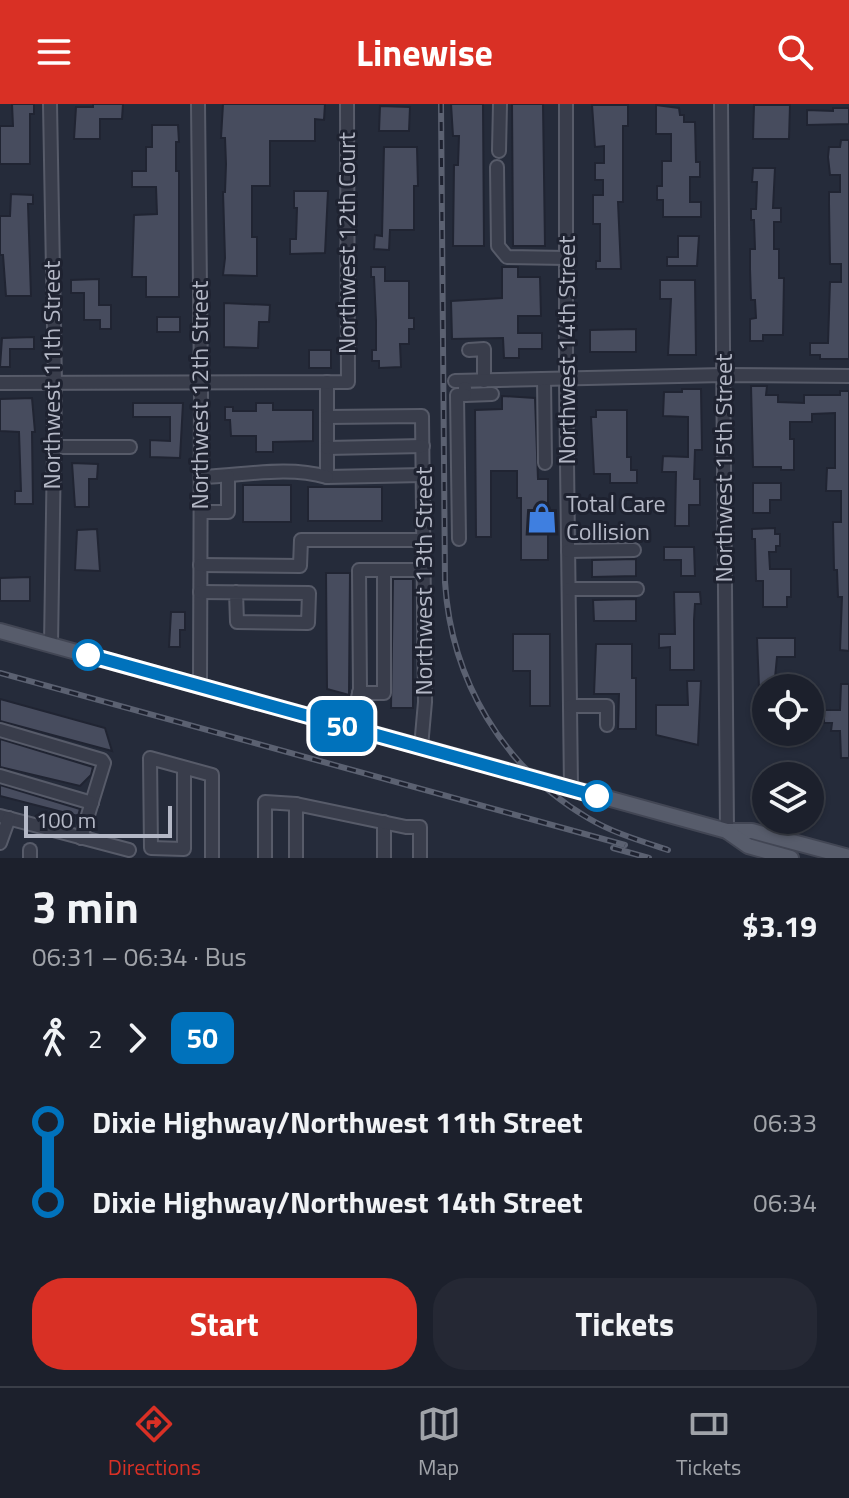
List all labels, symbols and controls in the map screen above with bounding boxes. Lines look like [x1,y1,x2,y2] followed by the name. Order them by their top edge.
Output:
[356,25,493,80] text: Linewise
[32,30,76,74] icon: menu
[773,30,817,74] icon: search
[328,131,364,354] street label: Northwest 12th Court
[548,235,584,464] street label: Northwest 14th Street
[33,260,69,489] street label: Northwest 11th Street
[181,280,217,509] street label: Northwest 12th Street
[705,353,741,582] street label: Northwest 15th Street
[405,466,441,695] street label: Northwest 13th Street
[566,485,666,549] place label: Total Care Collision
[525,501,559,535] shop icon: Total Care Collision
[73,640,103,670] unlabelled marker
[752,674,824,834] map controls
[752,674,824,746] button: locate
[306,700,378,752] line badge: 50
[326,704,358,747] text: 50
[752,762,824,834] button: layers
[582,781,612,811] unlabelled marker
[24,802,172,838] scale bar
[36,803,96,837] text: 100 m
[32,873,139,940] text: 3 min
[742,903,817,949] text: $3.19
[32,937,247,976] text: 06:31 – 06:34 · Bus
[32,1016,76,1060] icon: walk
[115,1016,159,1060] icon: forward
[187,1016,218,1059] text: 50
[88,1019,103,1058] text: 2
[92,1099,583,1145] text: Dixie Highway/Northwest 11th Street
[753,1103,817,1142] text: 06:33
[92,1179,583,1225] text: Dixie Highway/Northwest 14th Street
[753,1183,817,1222] text: 06:34
[32,1278,417,1370] button: Start
[433,1278,817,1370] button: Tickets
[108,1402,201,1484] tab: Directions
[417,1402,461,1484] tab: Map
[676,1402,741,1484] tab: Tickets

